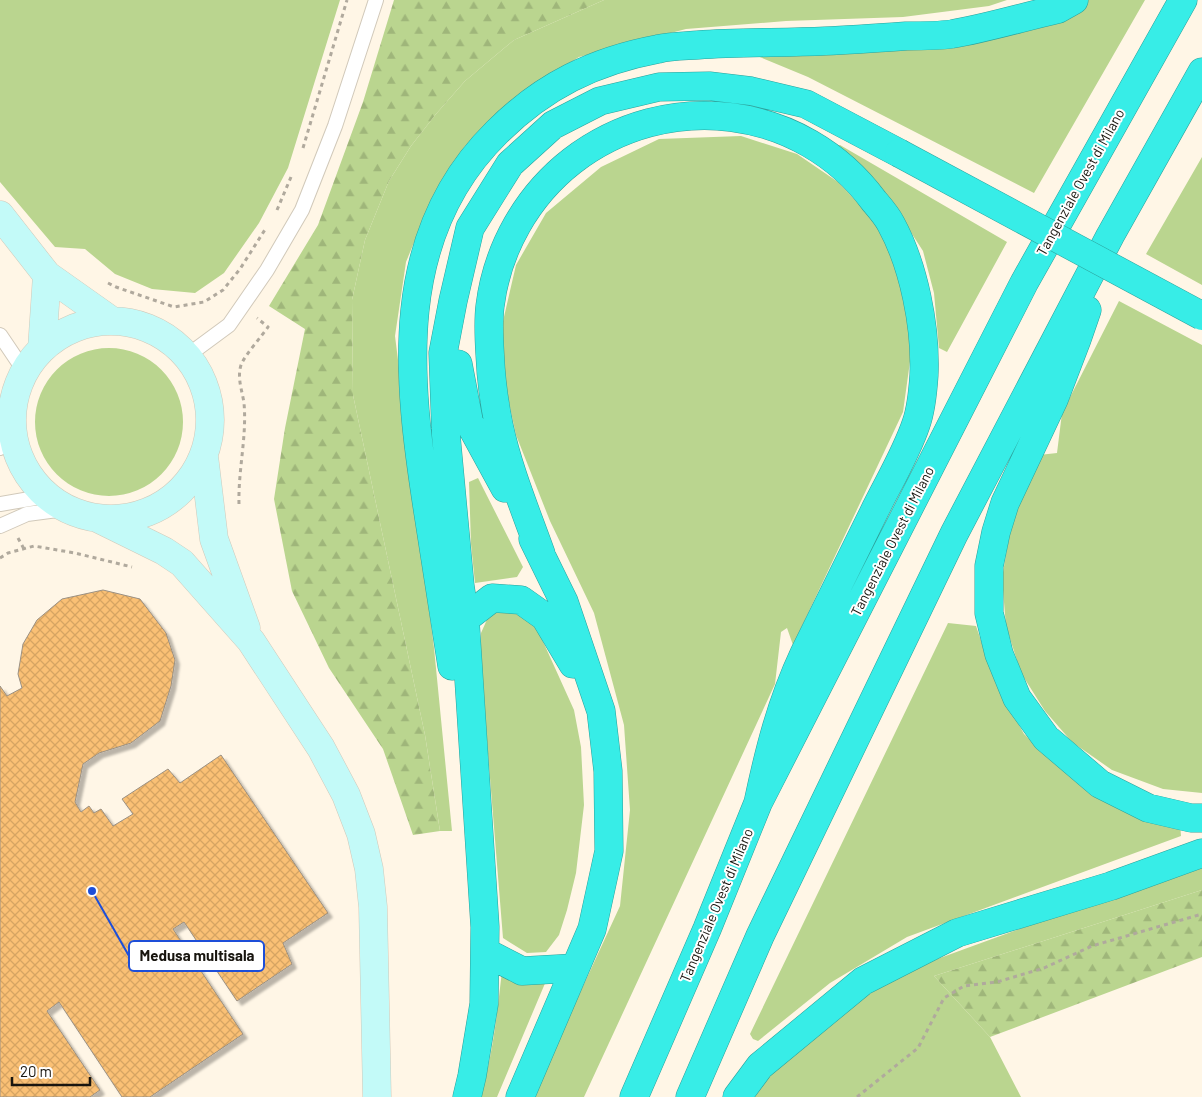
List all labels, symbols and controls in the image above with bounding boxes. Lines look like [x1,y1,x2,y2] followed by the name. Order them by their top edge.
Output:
[1032,105,1128,259] street label: Tangenziale Ovest di Milano
[847,463,937,619] street label: Tangenziale Ovest di Milano
[676,825,756,985] street label: Tangenziale Ovest di Milano
[129,941,264,971] callout: Medusa multisala
[140,946,255,964] text: Medusa multisala
[12,1054,90,1086] scale bar
[20,1062,52,1080] text: 20 m

